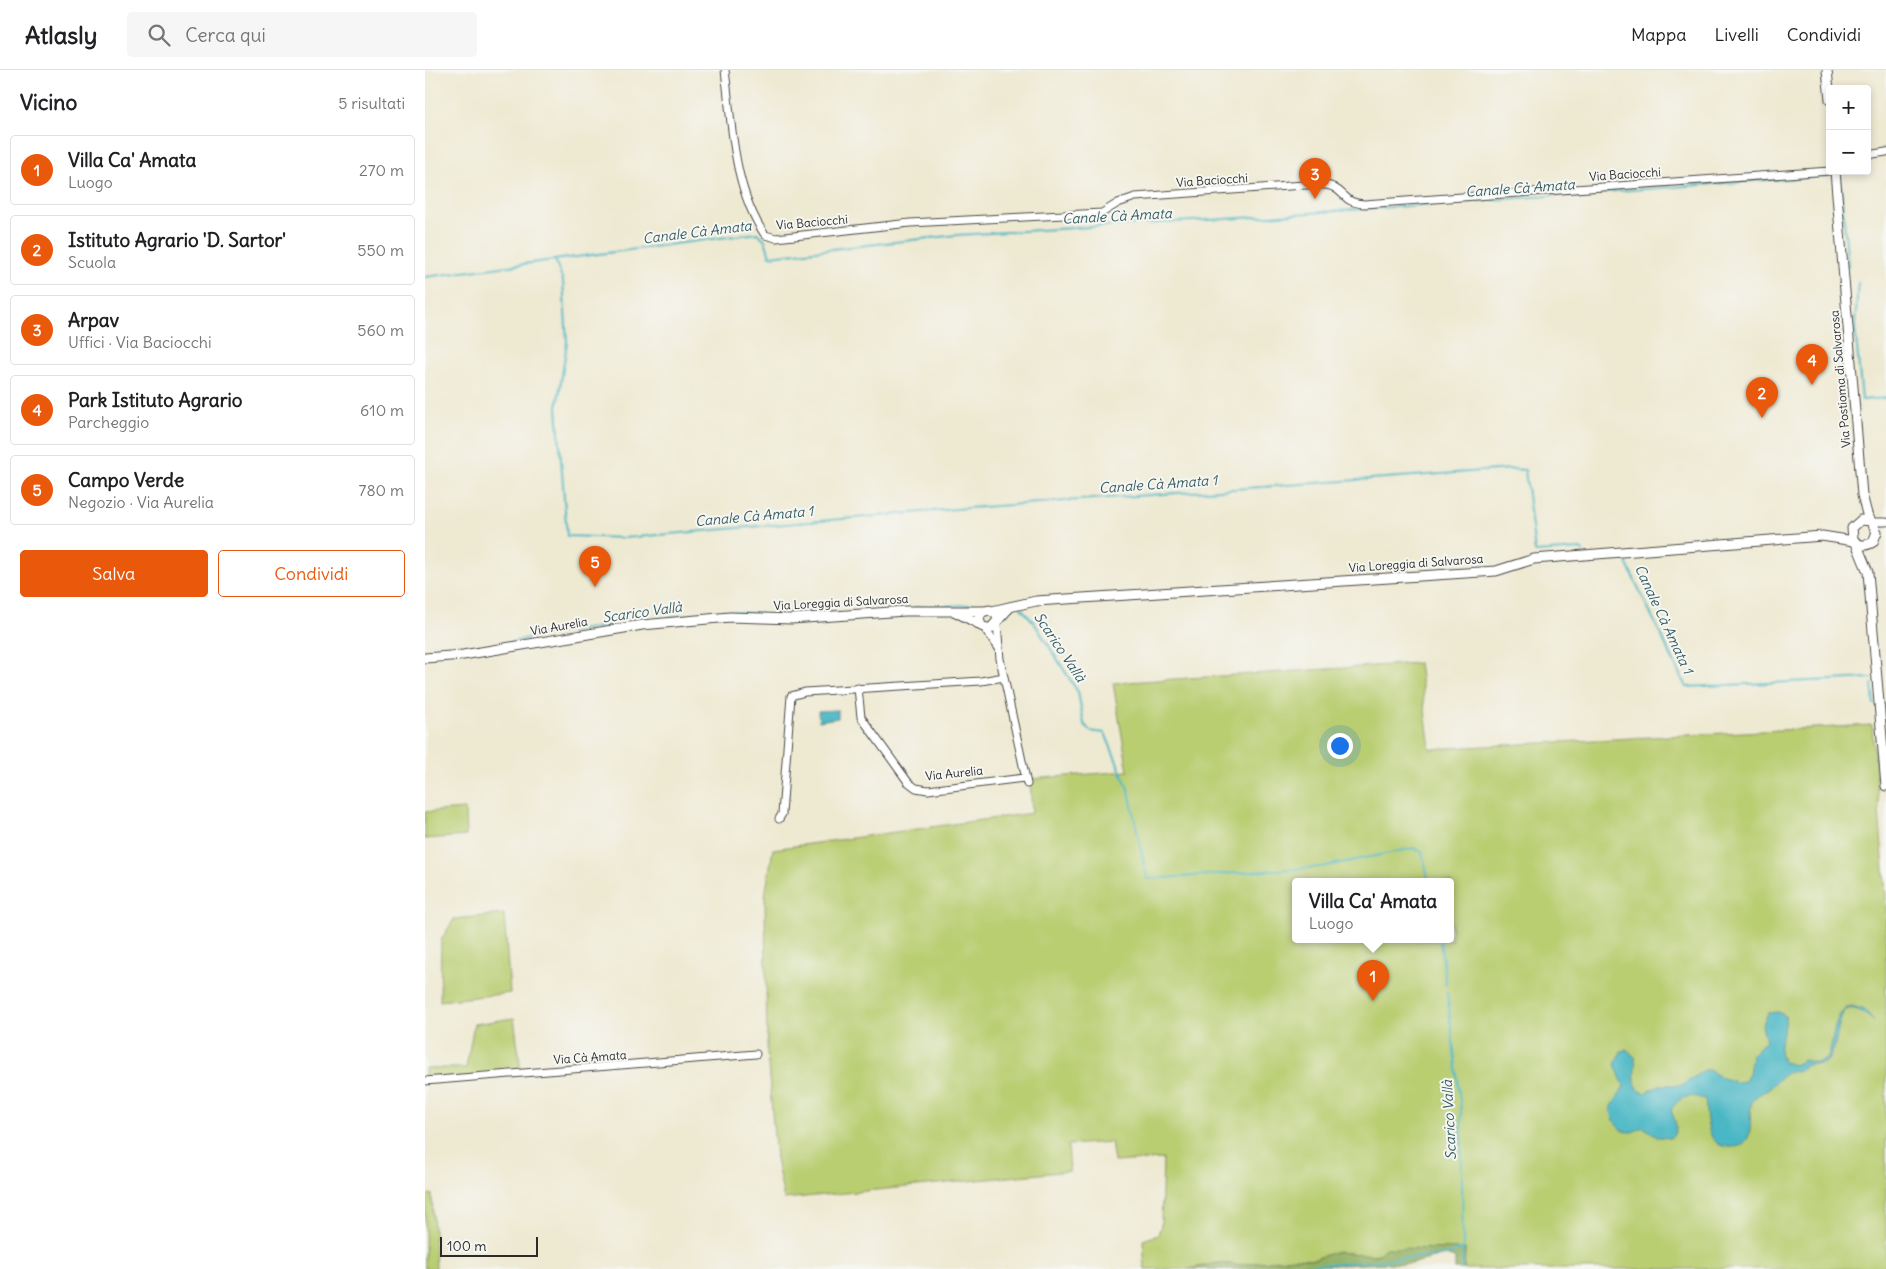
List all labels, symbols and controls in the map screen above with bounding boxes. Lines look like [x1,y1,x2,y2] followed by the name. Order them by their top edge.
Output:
[127,12,477,57] search box
[25,20,97,50] text: Atlasly
[145,21,173,49] icon: search
[185,23,266,47] text: Cerca qui
[1631,23,1686,46] text: Mappa
[1714,23,1759,46] text: Livelli
[1787,23,1861,46] text: Condividi
[1826,85,1871,175] map controls
[1826,85,1871,130] button: +
[20,89,77,116] text: Vicino
[338,93,405,113] text: 5 risultati
[1826,130,1871,175] button: −
[68,148,196,172] text: Villa Ca' Amata
[1299,158,1331,199] pin: 3
[34,160,40,180] text: 1
[359,160,404,180] text: 270 m
[1589,164,1661,184] street label: Via Baciocchi
[1176,170,1248,190] street label: Via Baciocchi
[68,172,113,192] text: Luogo
[1465,175,1576,201] water label: Canale Cà Amata
[1062,204,1173,228] water label: Canale Cà Amata
[776,211,848,233] street label: Via Baciocchi
[642,216,753,248] water label: Canale Cà Amata
[68,228,286,252] text: Istituto Agrario 'D. Sartor'
[33,240,41,260] text: 2
[357,240,404,260] text: 550 m
[68,252,116,272] text: Scuola
[68,308,119,332] text: Arpav
[1827,309,1853,448] street label: Via Postioma di Salvarosa
[32,320,42,340] text: 3
[357,320,404,340] text: 560 m
[68,332,212,352] text: Uffici · Via Baciocchi
[1796,344,1828,385] pin: 4
[1746,377,1778,418] pin: 2
[68,388,242,412] text: Park Istituto Agrario
[32,400,42,420] text: 4
[360,400,404,420] text: 610 m
[68,412,149,432] text: Parcheggio
[68,468,184,492] text: Campo Verde
[1098,471,1219,497] water label: Canale Cà Amata 1
[32,480,42,500] text: 5
[359,480,404,500] text: 780 m
[68,492,214,512] text: Negozio · Via Aurelia
[694,502,815,530] water label: Canale Cà Amata 1
[579,546,611,587] pin: 5
[20,550,208,597] button: Salva
[218,550,405,597] button: Condividi
[1348,551,1484,575] street label: Via Loreggia di Salvarosa
[1631,561,1698,678] water label: Canale Cà Amata 1
[773,591,909,613] street label: Via Loreggia di Salvarosa
[601,597,684,626] water label: Scarico Vallà
[1030,609,1090,686] water label: Scarico Vallà
[529,614,589,638] street label: Via Aurelia
[1327,733,1353,759] your location
[924,763,984,783] street label: Via Aurelia
[1292,878,1454,943] popup
[1309,889,1437,913] text: Villa Ca' Amata
[1309,913,1354,933] text: Luogo
[1357,960,1389,1001] pin: 1
[553,1047,627,1067] street label: Via Cà Amata
[1438,1078,1460,1161] water label: Scarico Vallà
[440,1234,537,1257] scale bar
[447,1237,487,1255] text: 100 m

